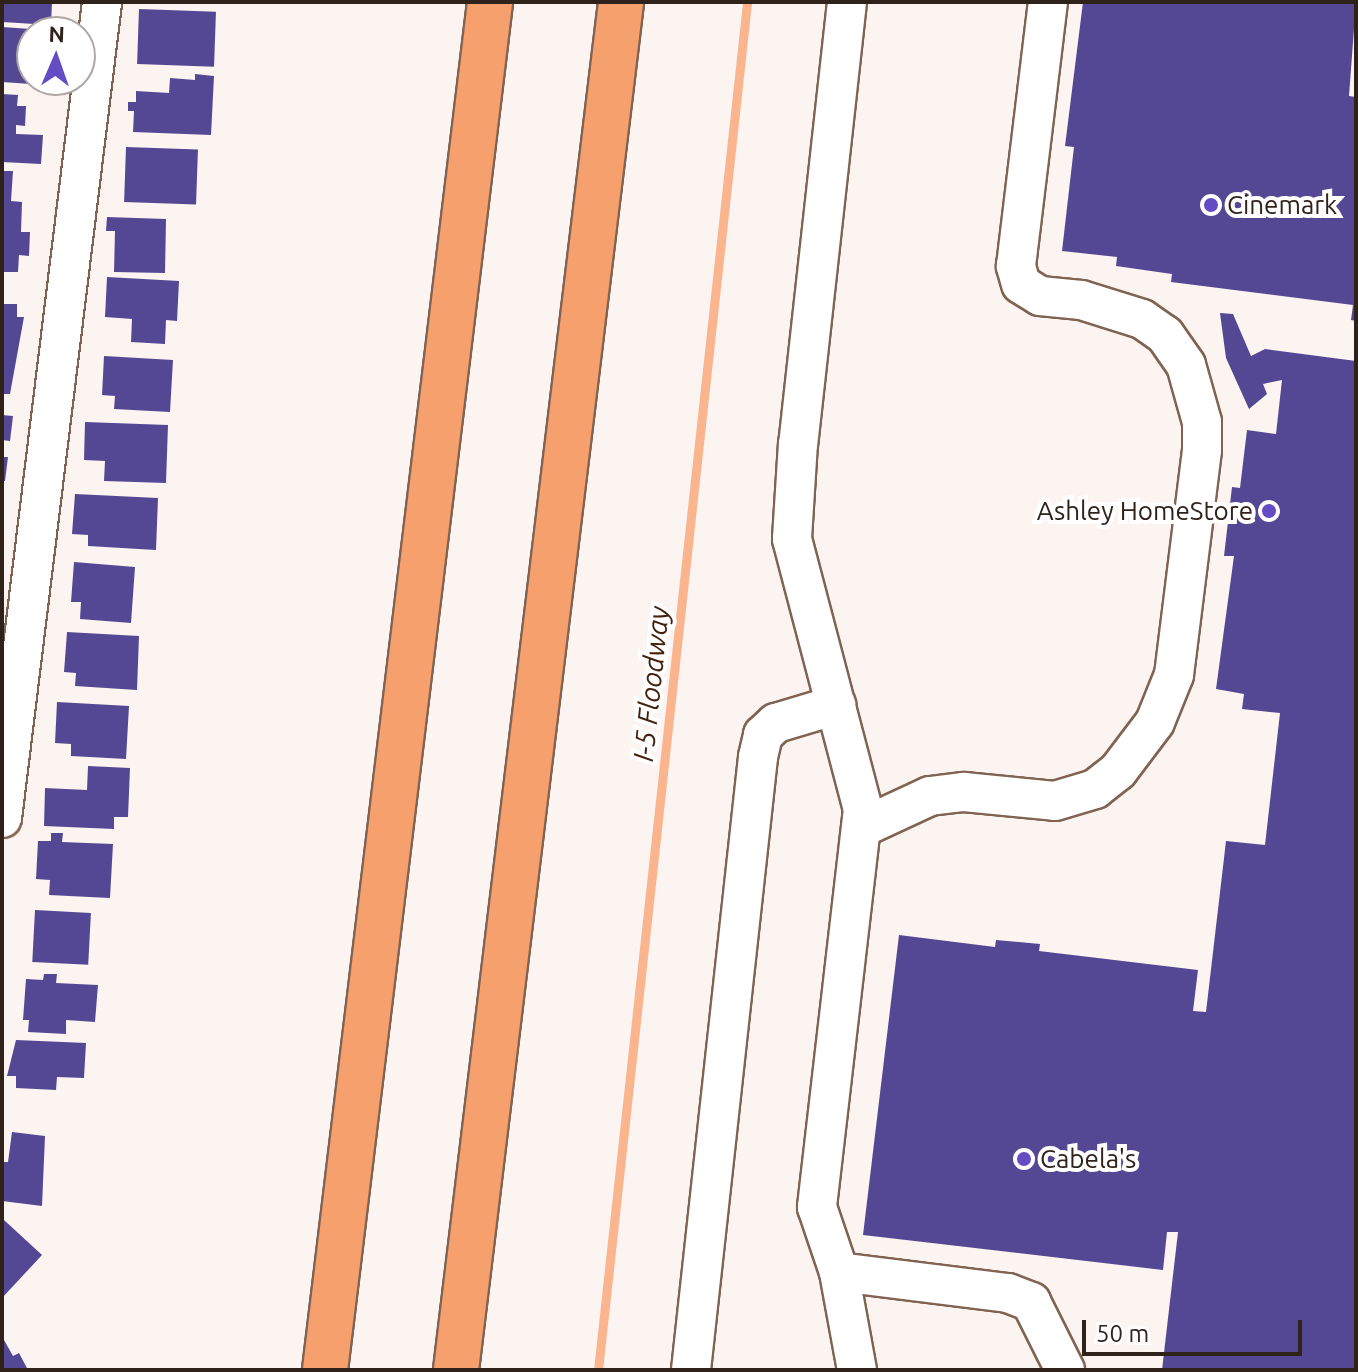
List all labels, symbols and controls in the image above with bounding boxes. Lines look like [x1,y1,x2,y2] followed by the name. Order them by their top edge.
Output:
[16,16,96,96] north arrow
[48,21,65,46] text: N
[1227,189,1337,221] place label: Cinemark
[1202,196,1220,214] marker: Cinemark
[1037,495,1253,527] place label: Ashley HomeStore
[1260,502,1278,520] marker: Ashley HomeStore
[626,605,676,763] water label: I-5 Floodway
[1040,1143,1136,1175] place label: Cabela's
[1015,1150,1033,1168] marker: Cabela's
[1086,1304,1306,1354] scale bar
[1096,1320,1149,1347] text: 50 m

